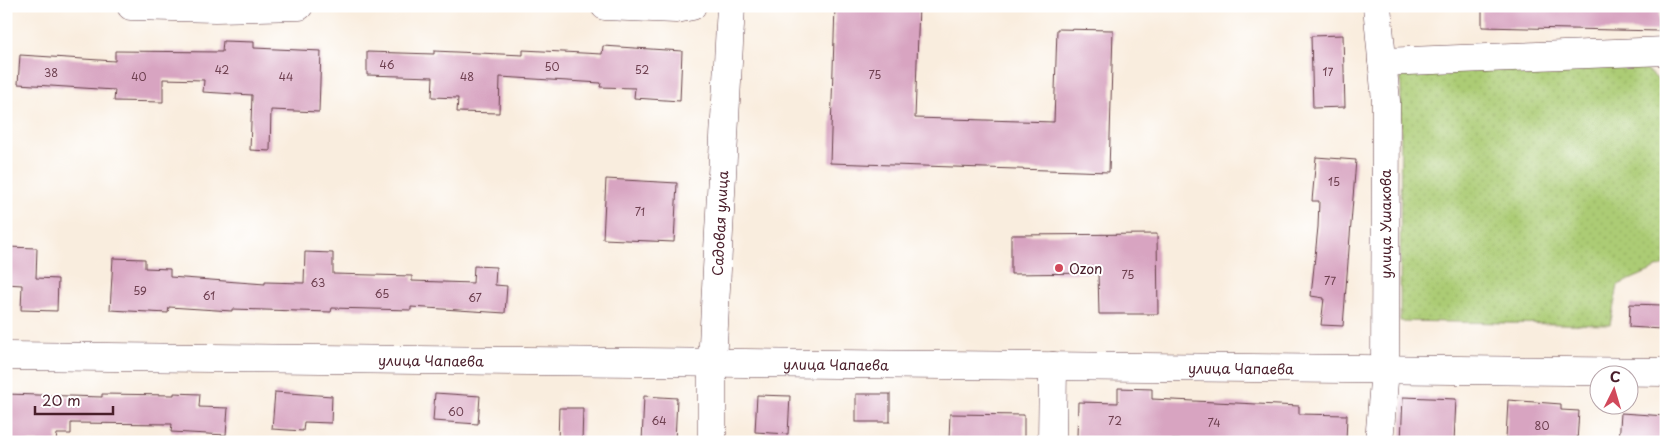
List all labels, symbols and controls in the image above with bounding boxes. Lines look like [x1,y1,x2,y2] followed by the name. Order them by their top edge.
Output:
[380,56,395,73] house number: 46
[544,58,560,75] house number: 50
[215,61,230,78] house number: 42
[635,61,649,78] house number: 52
[1323,63,1334,80] house number: 17
[44,64,58,81] house number: 38
[869,66,881,83] house number: 75
[131,68,147,85] house number: 40
[279,68,293,85] house number: 44
[460,68,474,85] house number: 48
[1375,169,1396,279] street label: улица Ушакова
[706,170,733,276] street label: Садовая улица
[1328,173,1340,190] house number: 15
[635,203,645,220] house number: 71
[1069,258,1102,279] place label: Ozon
[1053,262,1065,274] marker: Ozon
[1122,266,1134,283] house number: 75
[1324,272,1336,289] house number: 77
[311,274,325,291] house number: 63
[133,282,147,299] house number: 59
[375,285,389,302] house number: 65
[203,287,215,304] house number: 61
[468,289,482,306] house number: 67
[378,349,484,371] street label: улица Чапаева
[783,353,889,375] street label: улица Чапаева
[1188,357,1294,379] street label: улица Чапаева
[1590,366,1640,416] north arrow
[1609,366,1621,387] text: С
[35,383,112,415] scale bar
[42,388,81,411] text: 20 m
[448,403,464,420] house number: 60
[652,412,666,429] house number: 64
[1108,412,1122,429] house number: 72
[1207,414,1221,431] house number: 74
[1535,417,1549,434] house number: 80

